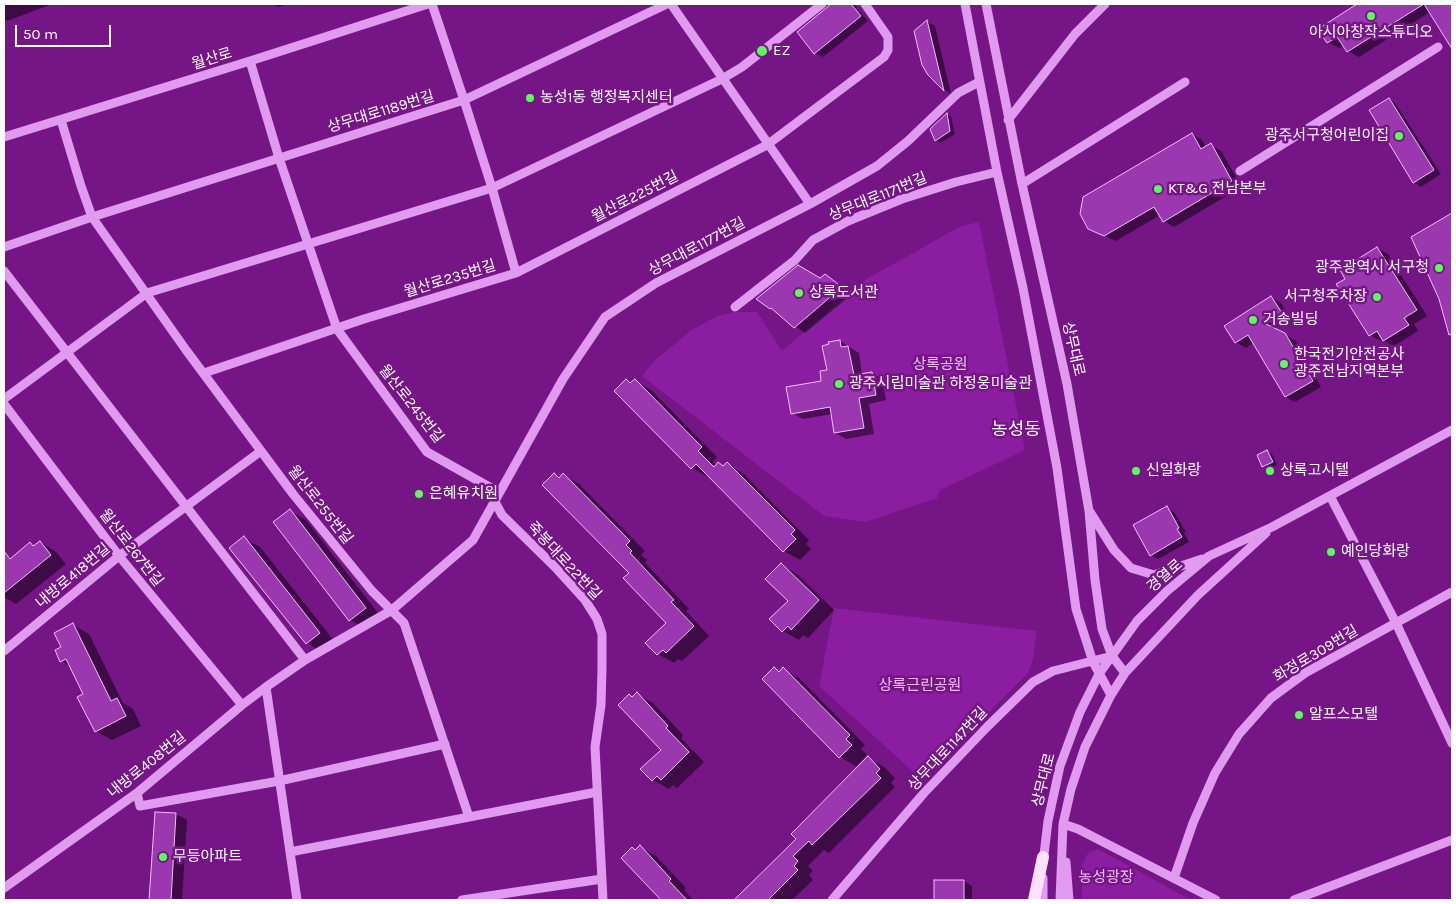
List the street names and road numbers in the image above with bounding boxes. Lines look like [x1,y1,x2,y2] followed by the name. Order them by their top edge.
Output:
[190,44,234,74] street label: 월산로
[325,87,437,137] street label: 상무대로1189번길
[589,167,681,227] street label: 월산로225번길
[826,169,930,225] street label: 상무대로1171번길
[646,214,748,280] street label: 상무대로1177번길
[402,257,498,301] street label: 월산로235번길
[1058,320,1088,378] street label: 상무대로
[375,361,447,447] street label: 월산로245번길
[284,462,356,548] street label: 월산로255번길
[95,506,167,590] street label: 월산로267번길
[523,518,605,604] street label: 죽봉대로22번길
[32,540,114,612] street label: 내방로418번길
[1143,556,1187,596] street label: 경열로
[1270,622,1362,686] street label: 화정로309번길
[905,703,991,795] street label: 상무대로1147번길
[104,728,190,802] street label: 내방로408번길
[1029,751,1059,809] street label: 상무대로

